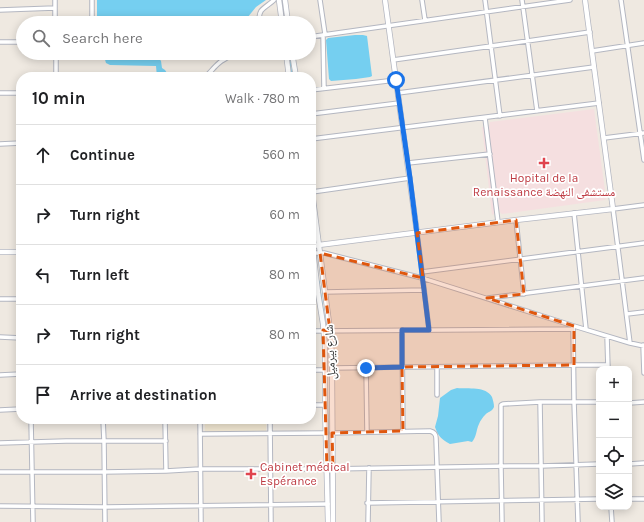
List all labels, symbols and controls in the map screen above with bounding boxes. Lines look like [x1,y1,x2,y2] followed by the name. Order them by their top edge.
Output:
[16,16,316,60] search box
[30,27,52,49] icon: search
[62,29,143,47] text: Search here
[387,71,405,89] route start
[32,88,85,108] text: 10 min
[225,91,300,106] text: Walk · 780 m
[32,144,54,166] icon: ahead
[70,146,135,164] text: Continue
[262,147,300,162] text: 560 m
[538,157,550,169] marker: Hopital de la Renaissance مستشفى النهضة
[473,171,615,199] place label: Hopital de la Renaissance مستشفى النهضة
[32,204,54,226] icon: right
[70,206,140,224] text: Turn right
[270,207,300,222] text: 60 m
[32,264,54,286] icon: left
[70,266,129,284] text: Turn left
[269,267,300,282] text: 80 m
[32,324,54,346] icon: right
[322,324,339,380] street label: شارع بيرميل
[70,326,140,344] text: Turn right
[269,327,300,342] text: 80 m
[357,359,375,377] route end
[596,366,632,510] map controls
[596,366,632,402] button: +
[32,384,54,406] icon: arrive
[70,386,217,404] text: Arrive at destination
[596,402,632,438] button: −
[596,438,632,474] button: locate
[260,460,350,488] place label: Cabinet médical Espérance
[245,468,257,480] marker: Cabinet médical Espérance
[596,474,632,510] button: layers

